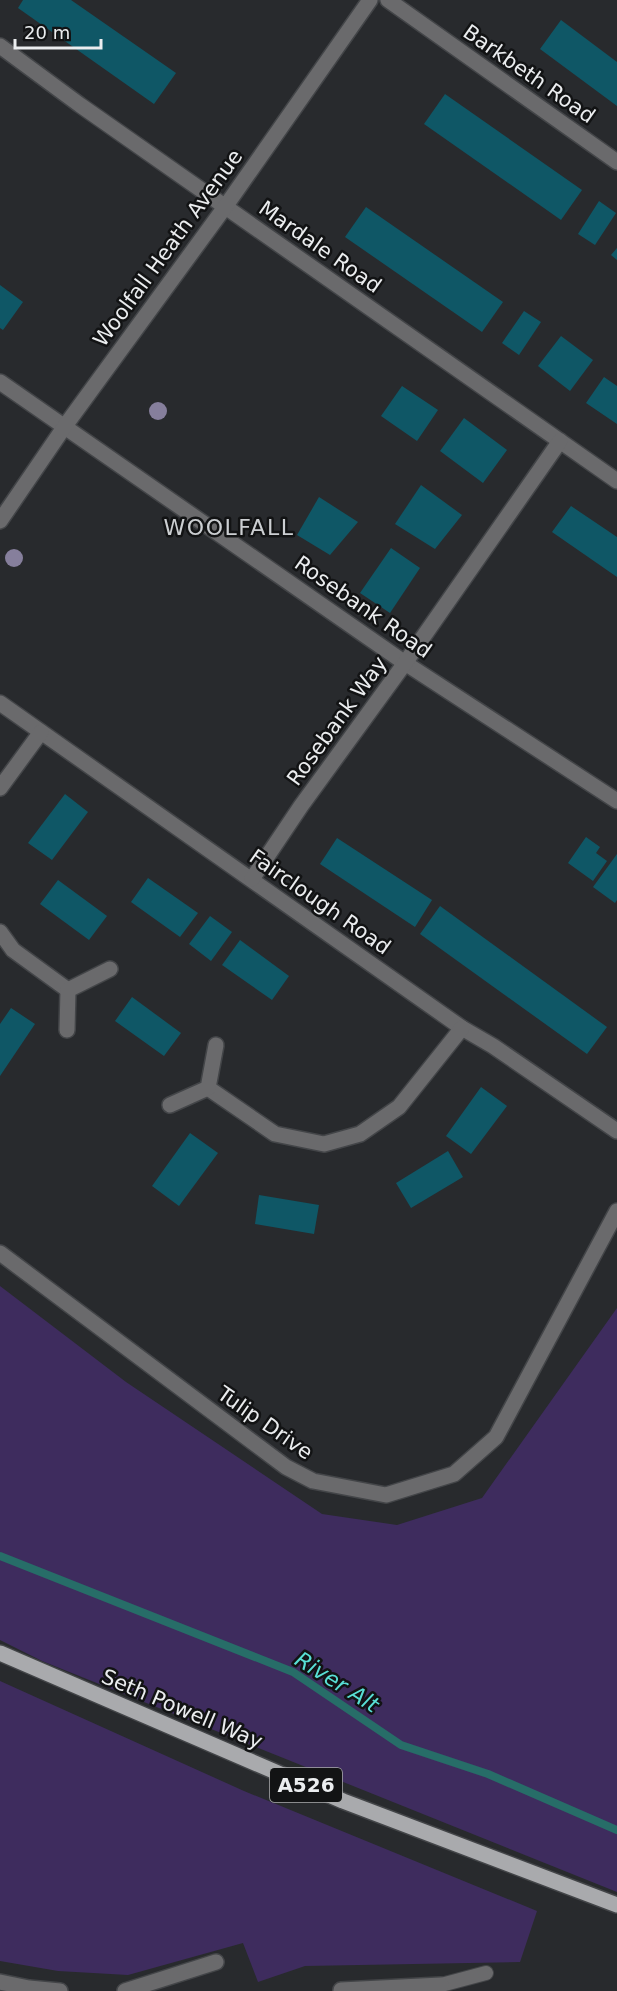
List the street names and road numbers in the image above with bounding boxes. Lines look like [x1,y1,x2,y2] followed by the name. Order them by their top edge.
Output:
[459,20,599,128] street label: Barkbeth Road
[88,145,248,351] street label: Woolfall Heath Avenue
[254,196,386,298] street label: Mardale Road
[290,551,436,663] street label: Rosebank Road
[282,652,392,790] street label: Rosebank Way
[245,844,395,960] street label: Fairclough Road
[212,1381,317,1465] street label: Tulip Drive
[98,1664,266,1754] street label: Seth Powell Way
[270,1768,342,1802] road number: A526

